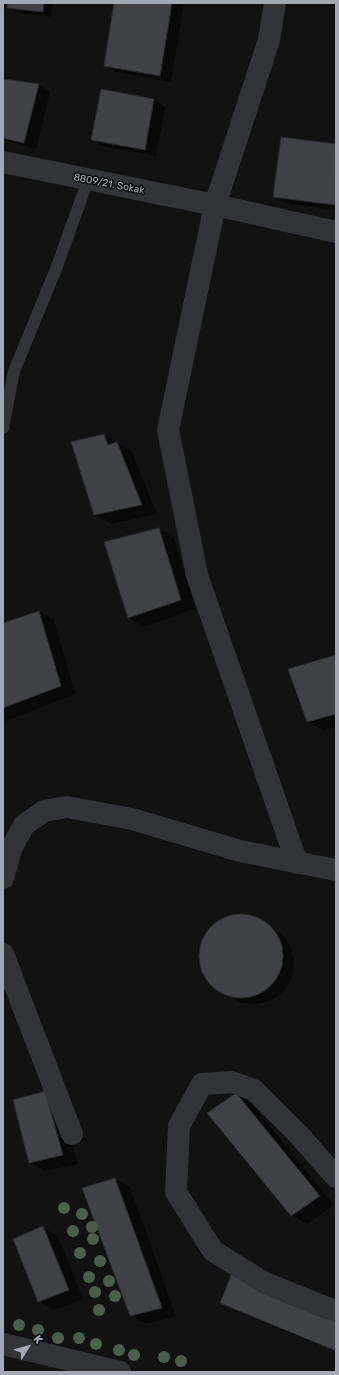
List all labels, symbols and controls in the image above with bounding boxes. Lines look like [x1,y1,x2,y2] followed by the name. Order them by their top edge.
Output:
[73,171,145,197] street label: 8809/21. Sokak
[8,1327,48,1367] north arrow
[31,1333,45,1346] text: K

